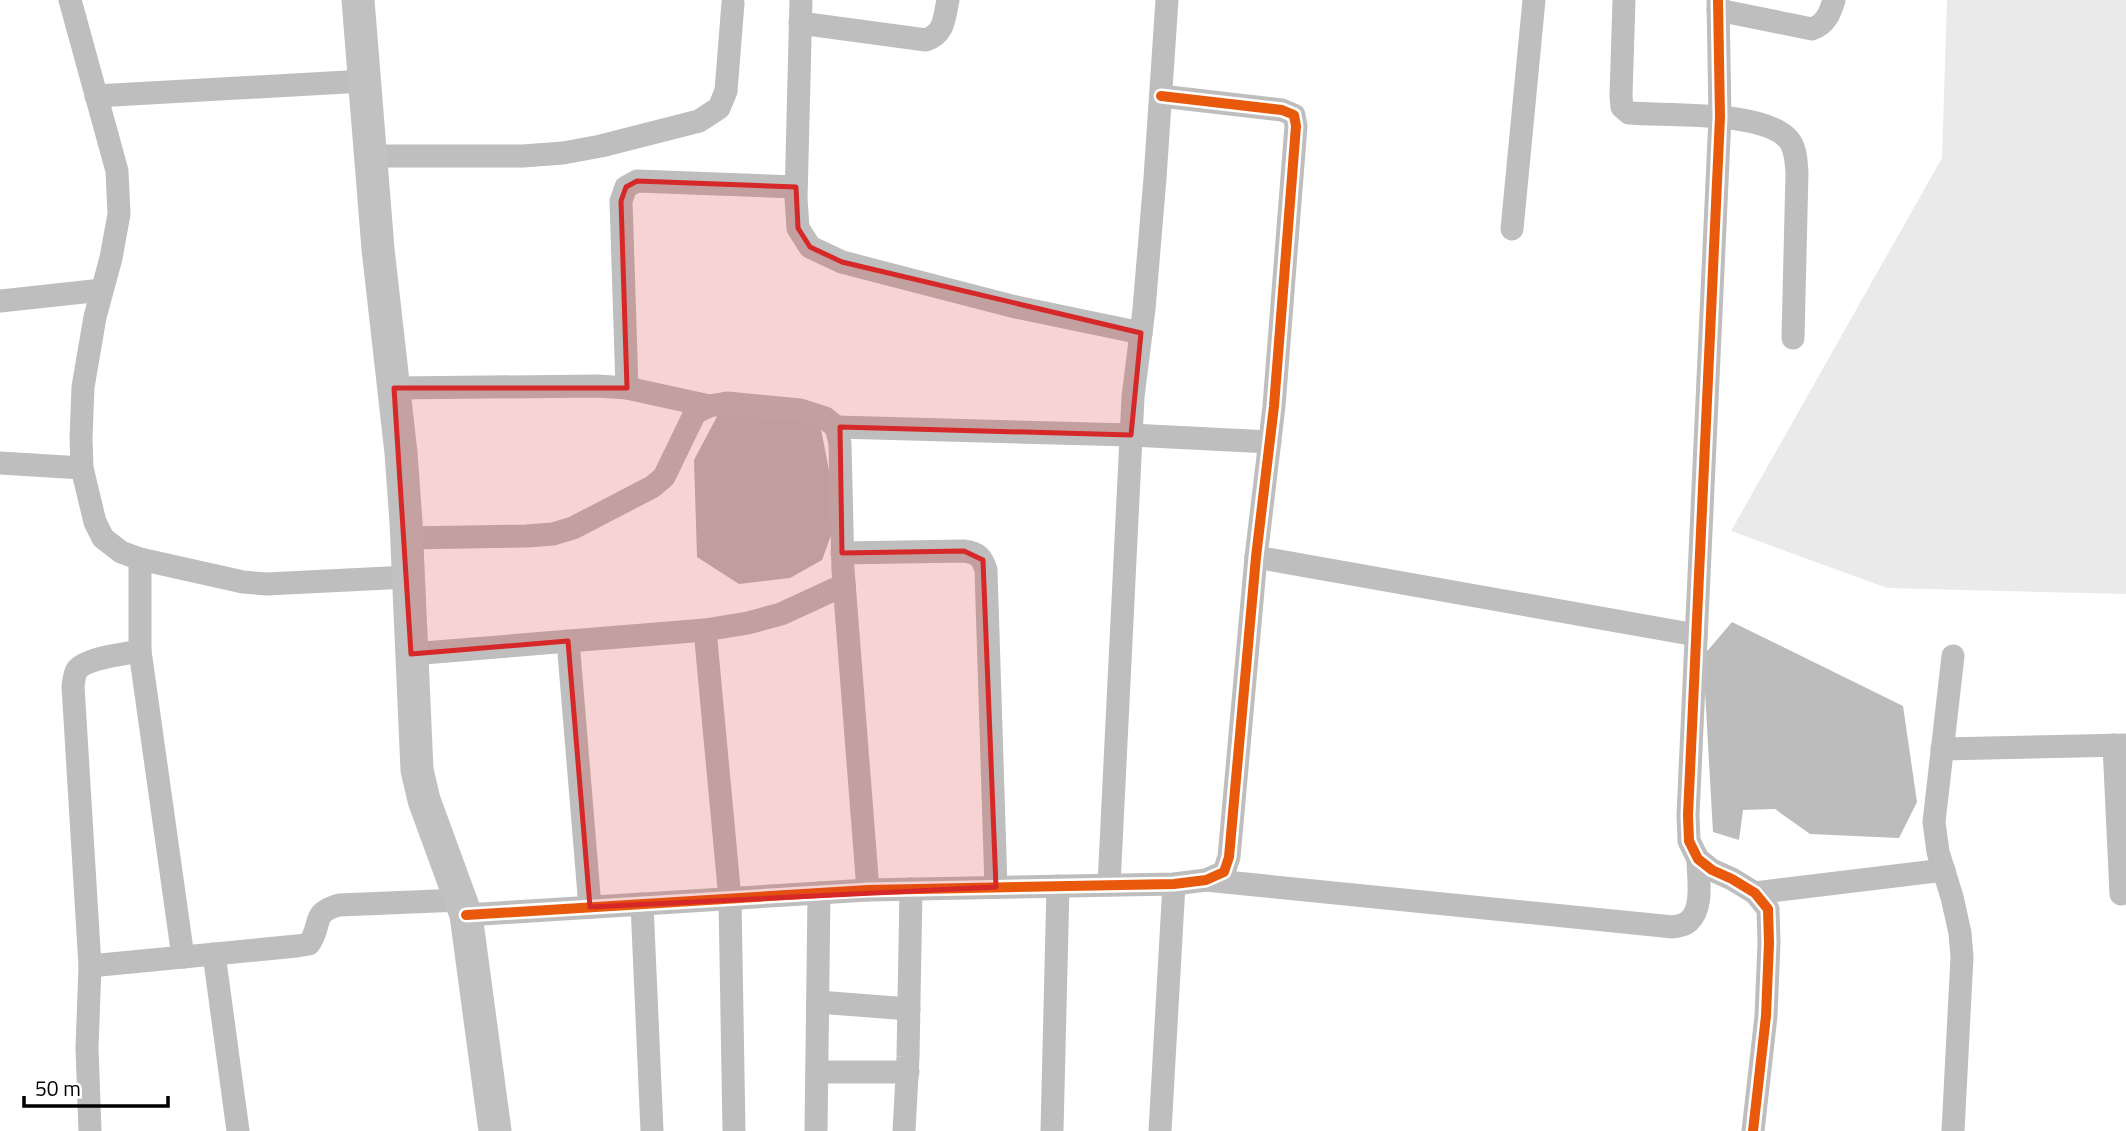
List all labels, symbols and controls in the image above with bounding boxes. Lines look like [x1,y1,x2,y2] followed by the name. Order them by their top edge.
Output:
[24,1064,168,1108] scale bar
[35,1072,81,1104] text: 50 m

